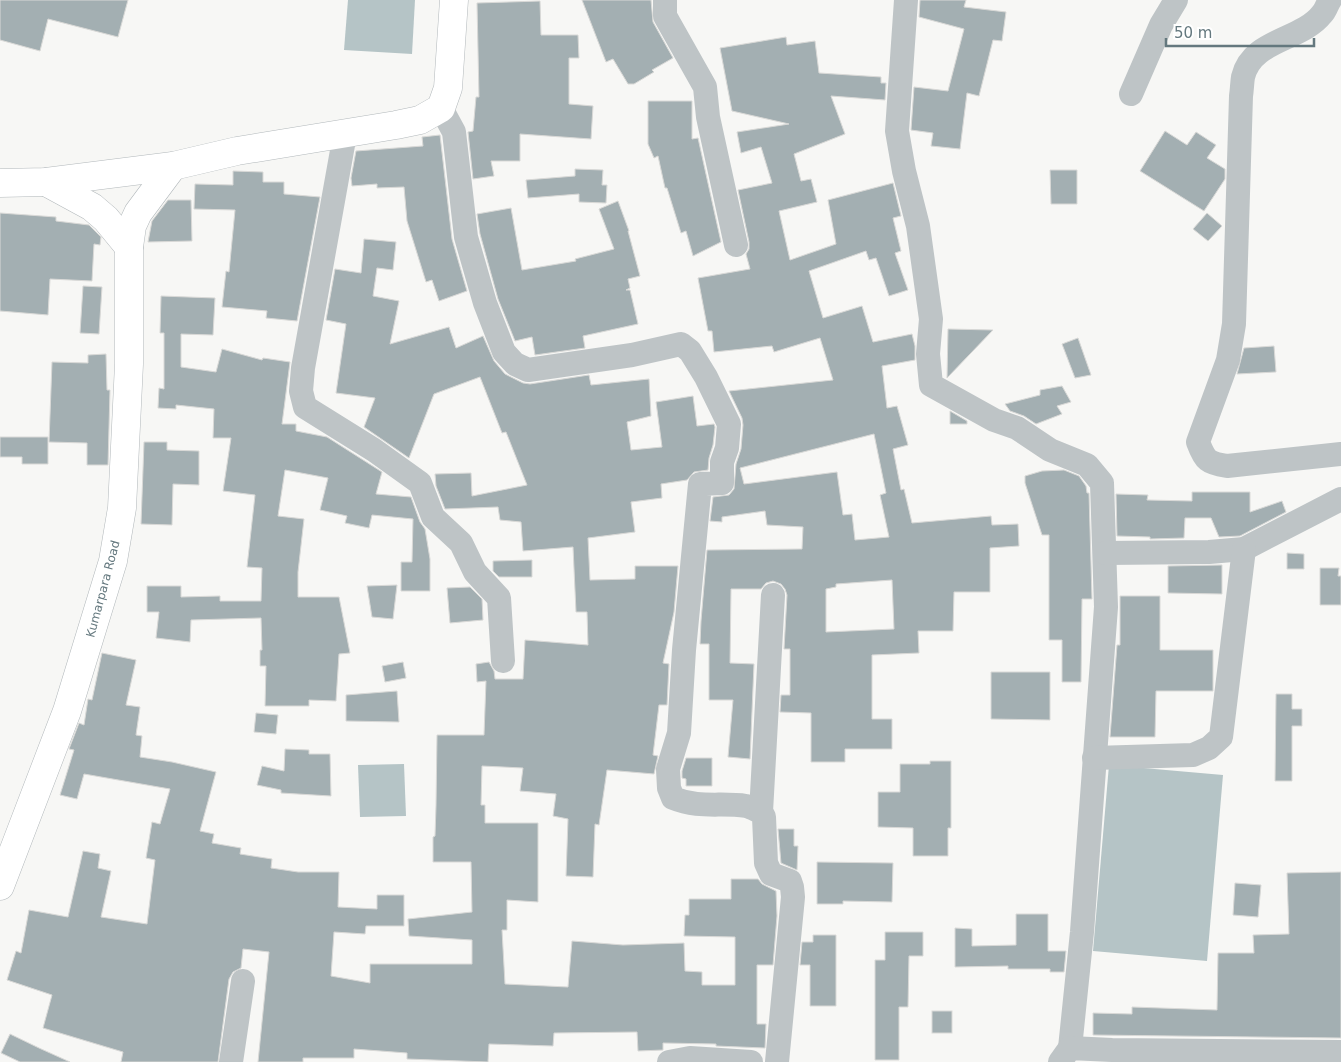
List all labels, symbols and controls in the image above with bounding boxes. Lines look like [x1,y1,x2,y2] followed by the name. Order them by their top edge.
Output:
[1166,15,1314,47] scale bar
[1174,24,1212,42] text: 50 m
[83,539,123,639] street label: Kumarpara Road

